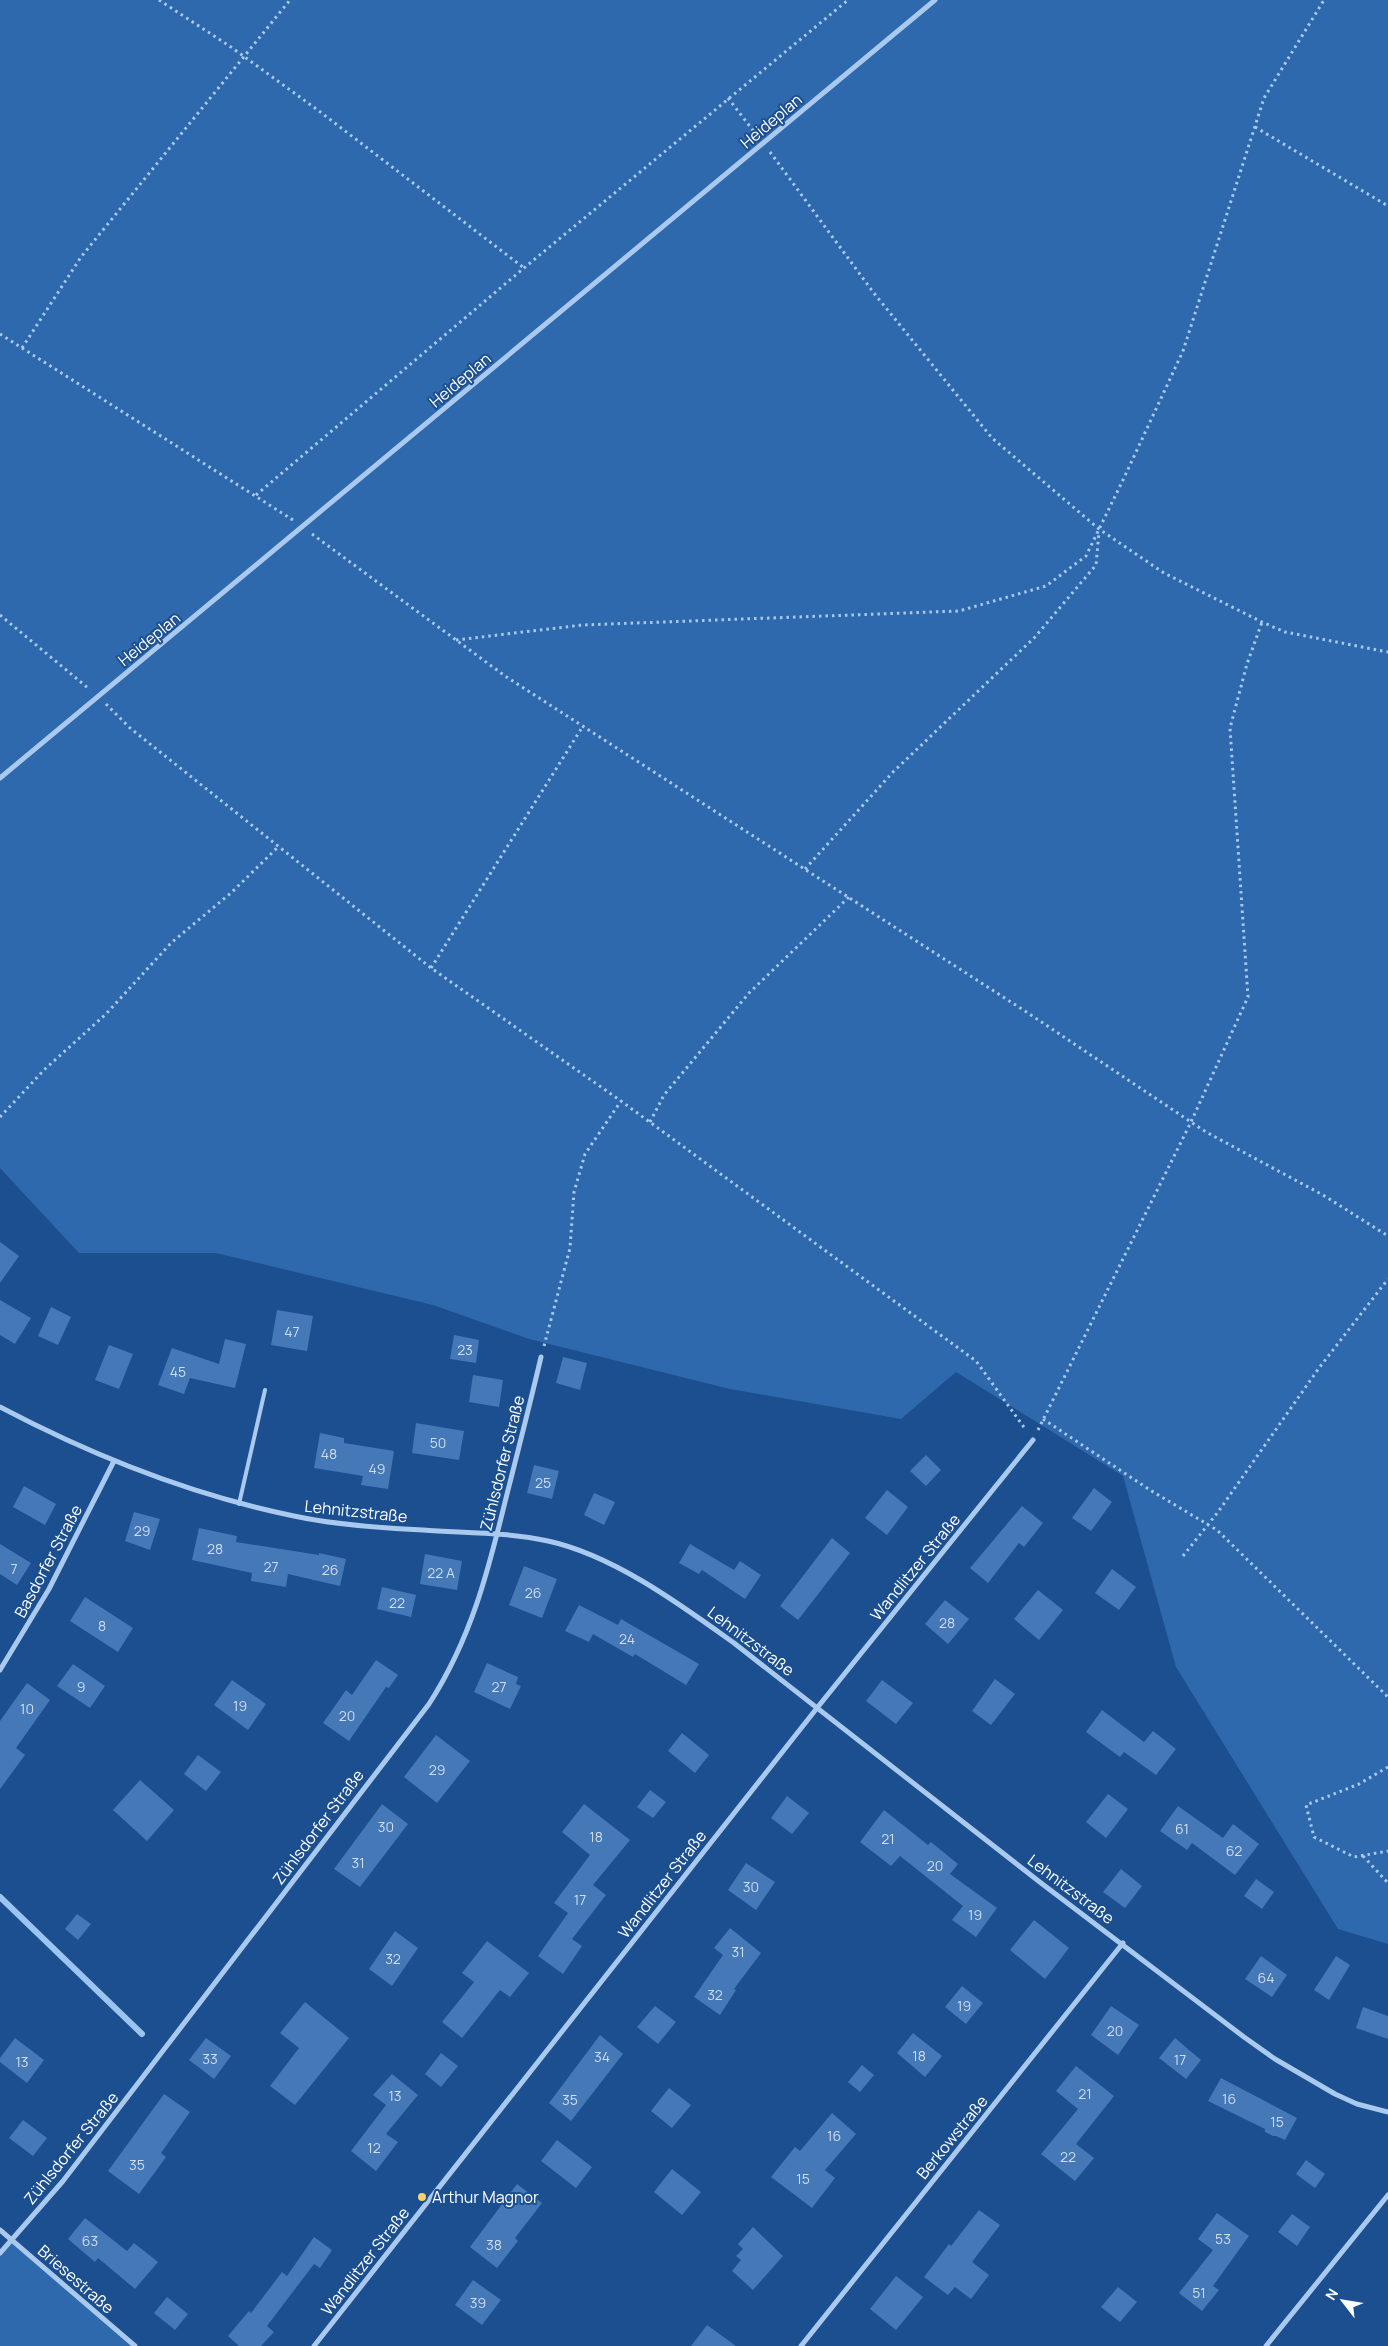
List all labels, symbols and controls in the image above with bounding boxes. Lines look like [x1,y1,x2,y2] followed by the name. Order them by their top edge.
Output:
[735,89,807,153] street label: Heideplan
[424,348,496,412] street label: Heideplan
[113,607,185,671] street label: Heideplan
[284,1322,300,1341] house number: 47
[457,1340,473,1359] house number: 23
[170,1362,186,1381] house number: 45
[475,1393,529,1533] street label: Zühlsdorfer Straße
[430,1433,446,1452] house number: 50
[321,1444,337,1463] house number: 48
[369,1459,385,1478] house number: 49
[535,1473,551,1492] house number: 25
[304,1495,408,1527] street label: Lehnitzstraße
[9,1501,87,1621] street label: Basdorfer Straße
[865,1509,965,1625] street label: Wandlitzer Straße
[134,1521,150,1540] house number: 29
[207,1539,223,1558] house number: 28
[263,1557,279,1576] house number: 27
[10,1559,18,1578] house number: 7
[322,1560,338,1579] house number: 26
[427,1563,455,1582] house number: 22 A
[525,1583,541,1602] house number: 26
[389,1593,405,1612] house number: 22
[703,1601,799,1681] street label: Lehnitzstraße
[939,1613,955,1632] house number: 28
[98,1616,106,1635] house number: 8
[619,1629,635,1648] house number: 24
[77,1677,85,1696] house number: 9
[491,1677,507,1696] house number: 27
[233,1696,247,1715] house number: 19
[20,1699,34,1718] house number: 10
[339,1706,355,1725] house number: 20
[429,1760,445,1779] house number: 29
[267,1765,369,1889] street label: Zühlsdorfer Straße
[378,1817,394,1836] house number: 30
[1175,1819,1189,1838] house number: 61
[613,1825,711,1943] street label: Wandlitzer Straße
[589,1827,603,1846] house number: 18
[881,1829,895,1848] house number: 21
[1226,1841,1242,1860] house number: 62
[1023,1849,1119,1929] street label: Lehnitzstraße
[351,1853,365,1872] house number: 31
[927,1856,943,1875] house number: 20
[743,1877,759,1896] house number: 30
[574,1890,586,1909] house number: 17
[968,1905,982,1924] house number: 19
[731,1942,745,1961] house number: 31
[385,1949,401,1968] house number: 32
[1258,1968,1274,1987] house number: 64
[707,1985,723,2004] house number: 32
[957,1996,971,2015] house number: 19
[1107,2021,1123,2040] house number: 20
[912,2046,926,2065] house number: 18
[594,2047,610,2066] house number: 34
[202,2049,218,2068] house number: 33
[1174,2050,1186,2069] house number: 17
[15,2052,29,2071] house number: 13
[1078,2084,1092,2103] house number: 21
[388,2086,402,2105] house number: 13
[19,2087,123,2209] street label: Zühlsdorfer Straße
[1222,2089,1236,2108] house number: 16
[562,2090,578,2109] house number: 35
[911,2090,993,2184] street label: Berkowstraße
[1270,2112,1284,2131] house number: 15
[827,2126,841,2145] house number: 16
[367,2138,381,2157] house number: 12
[1060,2147,1076,2166] house number: 22
[129,2155,145,2174] house number: 35
[796,2169,810,2188] house number: 15
[432,2186,539,2208] place label: Arthur Magnor
[416,2191,428,2203] marker: Arthur Magnor
[316,2202,414,2320] street label: Wandlitzer Straße
[1215,2229,1231,2248] house number: 53
[82,2231,98,2250] house number: 63
[486,2235,502,2254] house number: 38
[33,2240,119,2318] street label: Briesestraße
[1318,2276,1368,2326] north arrow
[1192,2283,1206,2302] house number: 51
[1321,2285,1342,2303] text: N
[470,2293,486,2312] house number: 39

